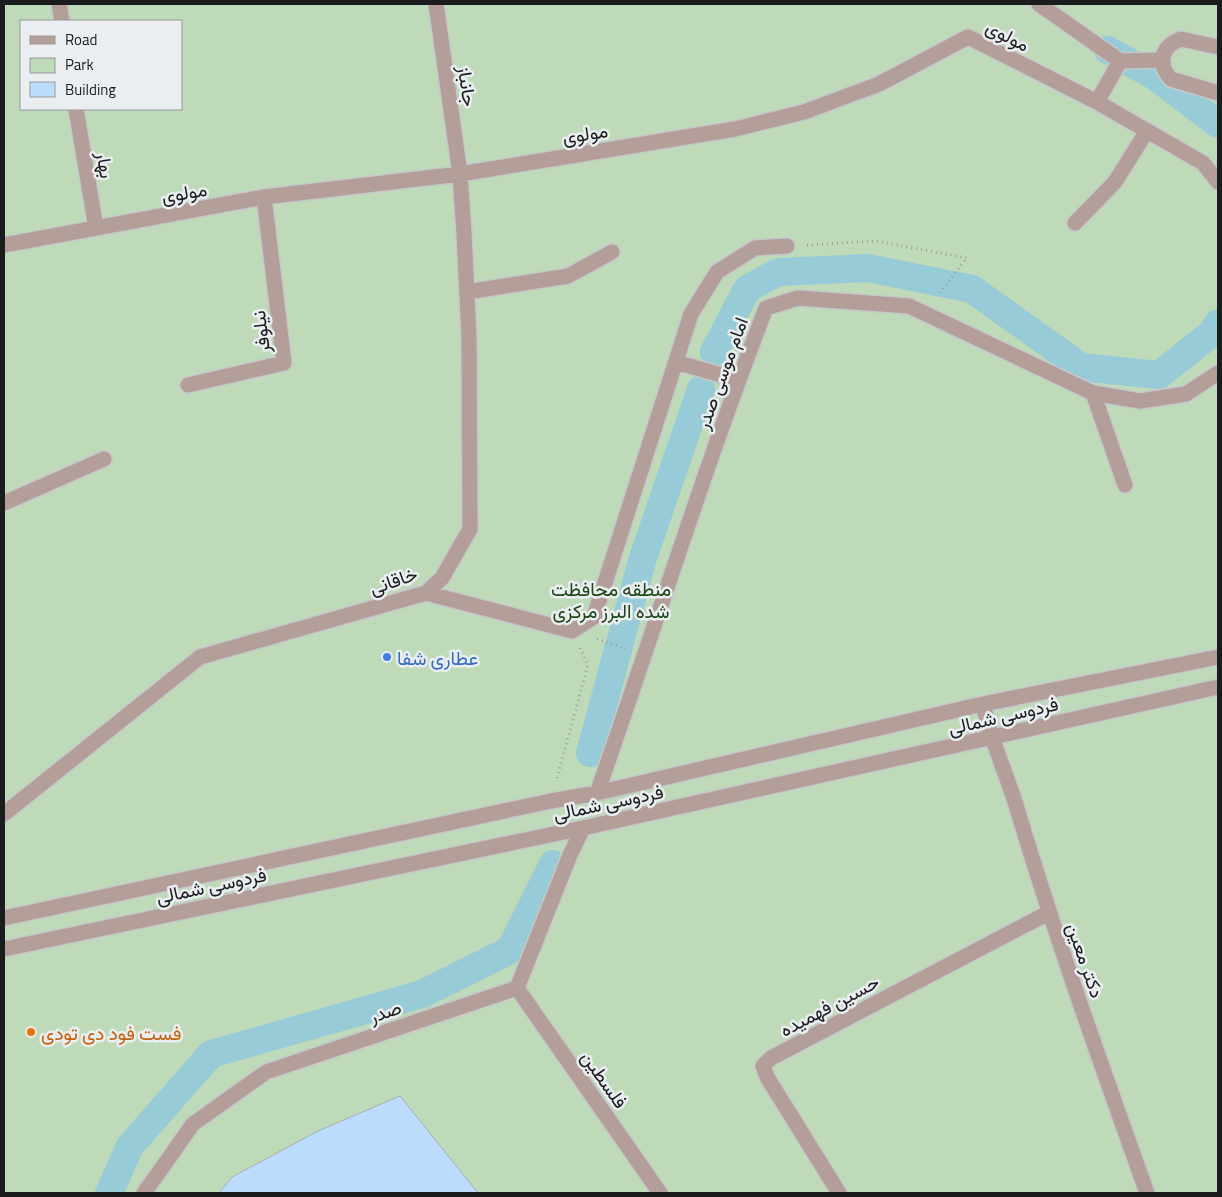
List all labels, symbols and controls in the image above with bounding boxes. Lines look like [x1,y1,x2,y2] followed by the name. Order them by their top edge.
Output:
[981,12,1035,58] street label: مولوی
[20,20,182,110] legend
[65,28,97,51] text: Road
[65,53,94,76] text: Park
[451,63,485,108] street label: جانباز
[65,78,116,101] text: Building
[560,115,610,151] street label: مولوی
[89,149,122,180] street label: بهار
[159,174,209,210] street label: مولوی
[243,309,277,356] street label: نیلوفر
[687,313,755,434] street label: امام موسی صدر
[365,558,421,602] street label: خاقانی
[551,574,671,625] park label: منطقه محافظت شده البرز مرکزی
[397,643,478,672] place label: عطاری شفا
[381,651,393,663] marker: عطاری شفا
[945,688,1061,742] street label: فردوسی شمالی
[550,776,666,828] street label: فردوسی شمالی
[153,859,269,911] street label: فردوسی شمالی
[1060,918,1112,1002] street label: دکتر معین
[774,967,884,1043] street label: حسین فهمیده
[364,992,405,1030] street label: صدر
[41,1018,181,1047] place label: فست فود دی تودی
[25,1026,37,1038] marker: فست فود دی تودی
[575,1044,635,1114] street label: فلسطین

